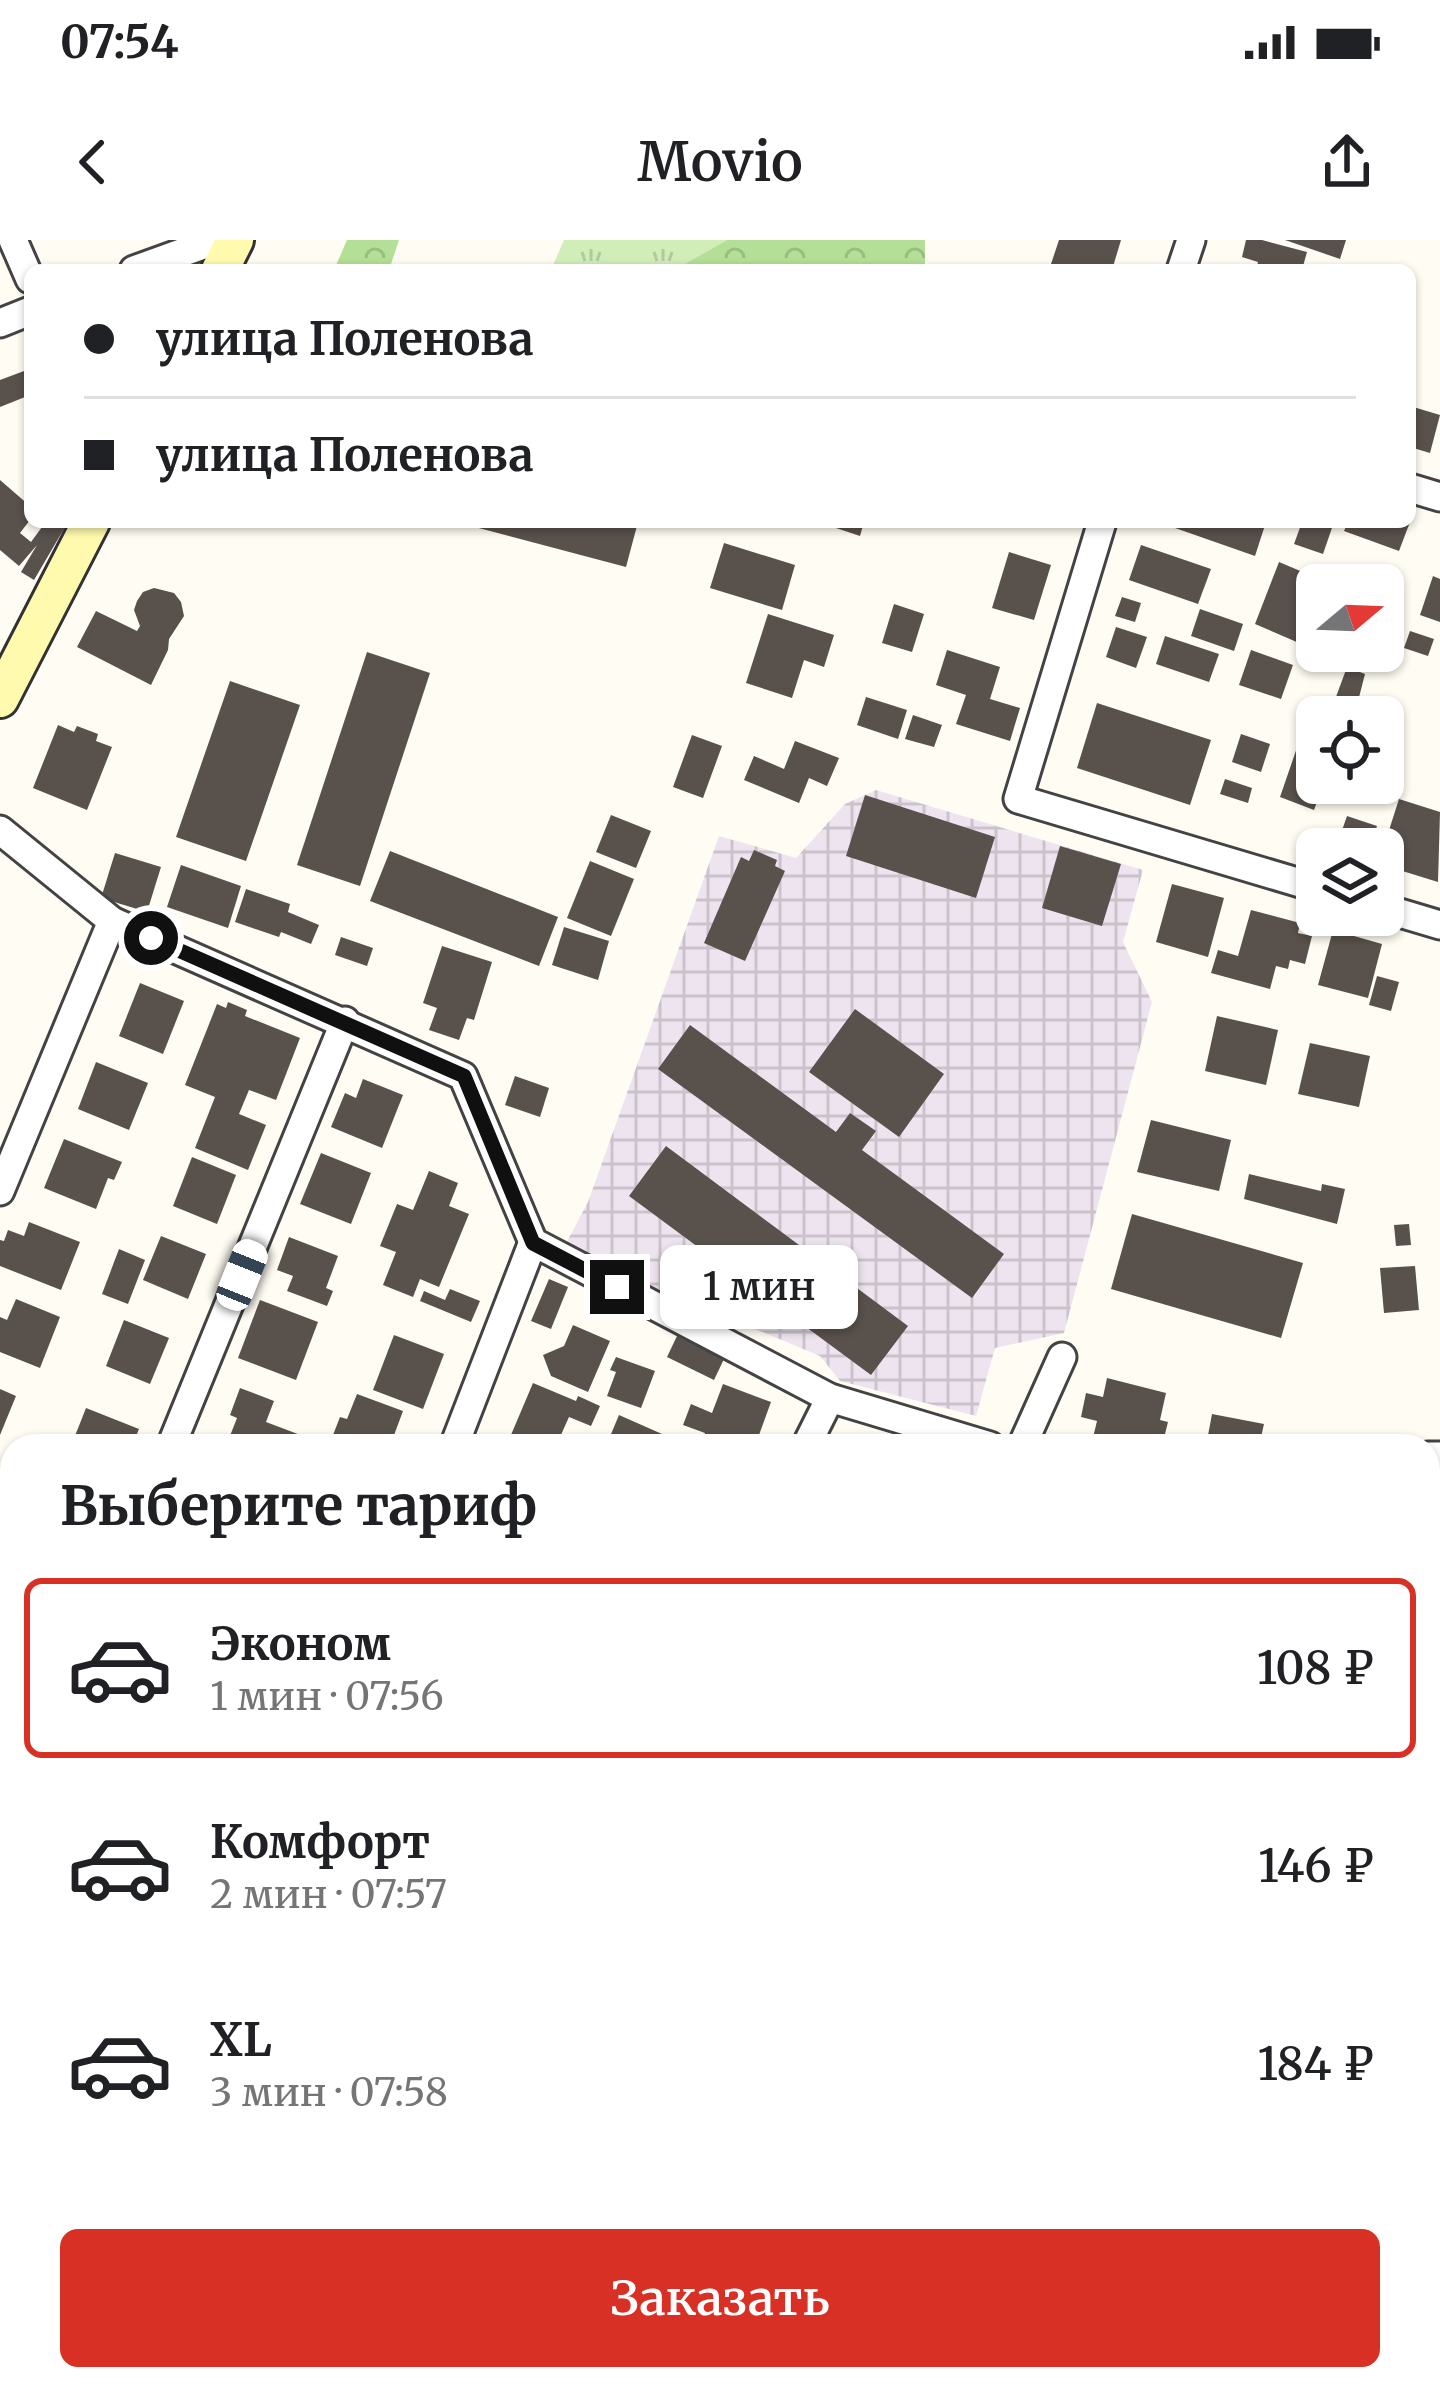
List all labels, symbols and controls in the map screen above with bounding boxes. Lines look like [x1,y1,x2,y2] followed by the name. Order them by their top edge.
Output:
[60,14,179,70] text: 07:54
[637,128,803,196] text: Movio
[60,129,126,195] icon: back
[1314,129,1380,195] icon: share
[156,311,534,367] text: улица Поленова
[156,427,534,483] text: улица Поленова
[1296,564,1404,672] north arrow
[1296,564,1404,936] map controls
[1296,696,1404,804] button: locate
[1296,828,1404,936] button: layers
[124,911,178,965] route start
[212,1235,272,1315] car
[659,1245,857,1329] callout: 1 мин
[590,1260,644,1314] route end
[702,1262,816,1311] text: 1 мин
[60,1472,537,1540] text: Выберите тариф
[66,1614,174,1722] icon: car
[210,1616,391,1672] text: Эконом
[1257,1640,1374,1696] text: 108 ₽
[210,1672,444,1721] text: 1 мин · 07:56
[66,1812,174,1920] icon: car
[210,1814,430,1870] text: Комфорт
[1258,1838,1374,1894] text: 146 ₽
[210,1870,447,1919] text: 2 мин · 07:57
[66,2010,174,2118] icon: car
[210,2012,272,2068] text: XL
[1257,2036,1374,2092] text: 184 ₽
[210,2068,448,2117] text: 3 мин · 07:58
[60,2229,1380,2367] button: Заказать

